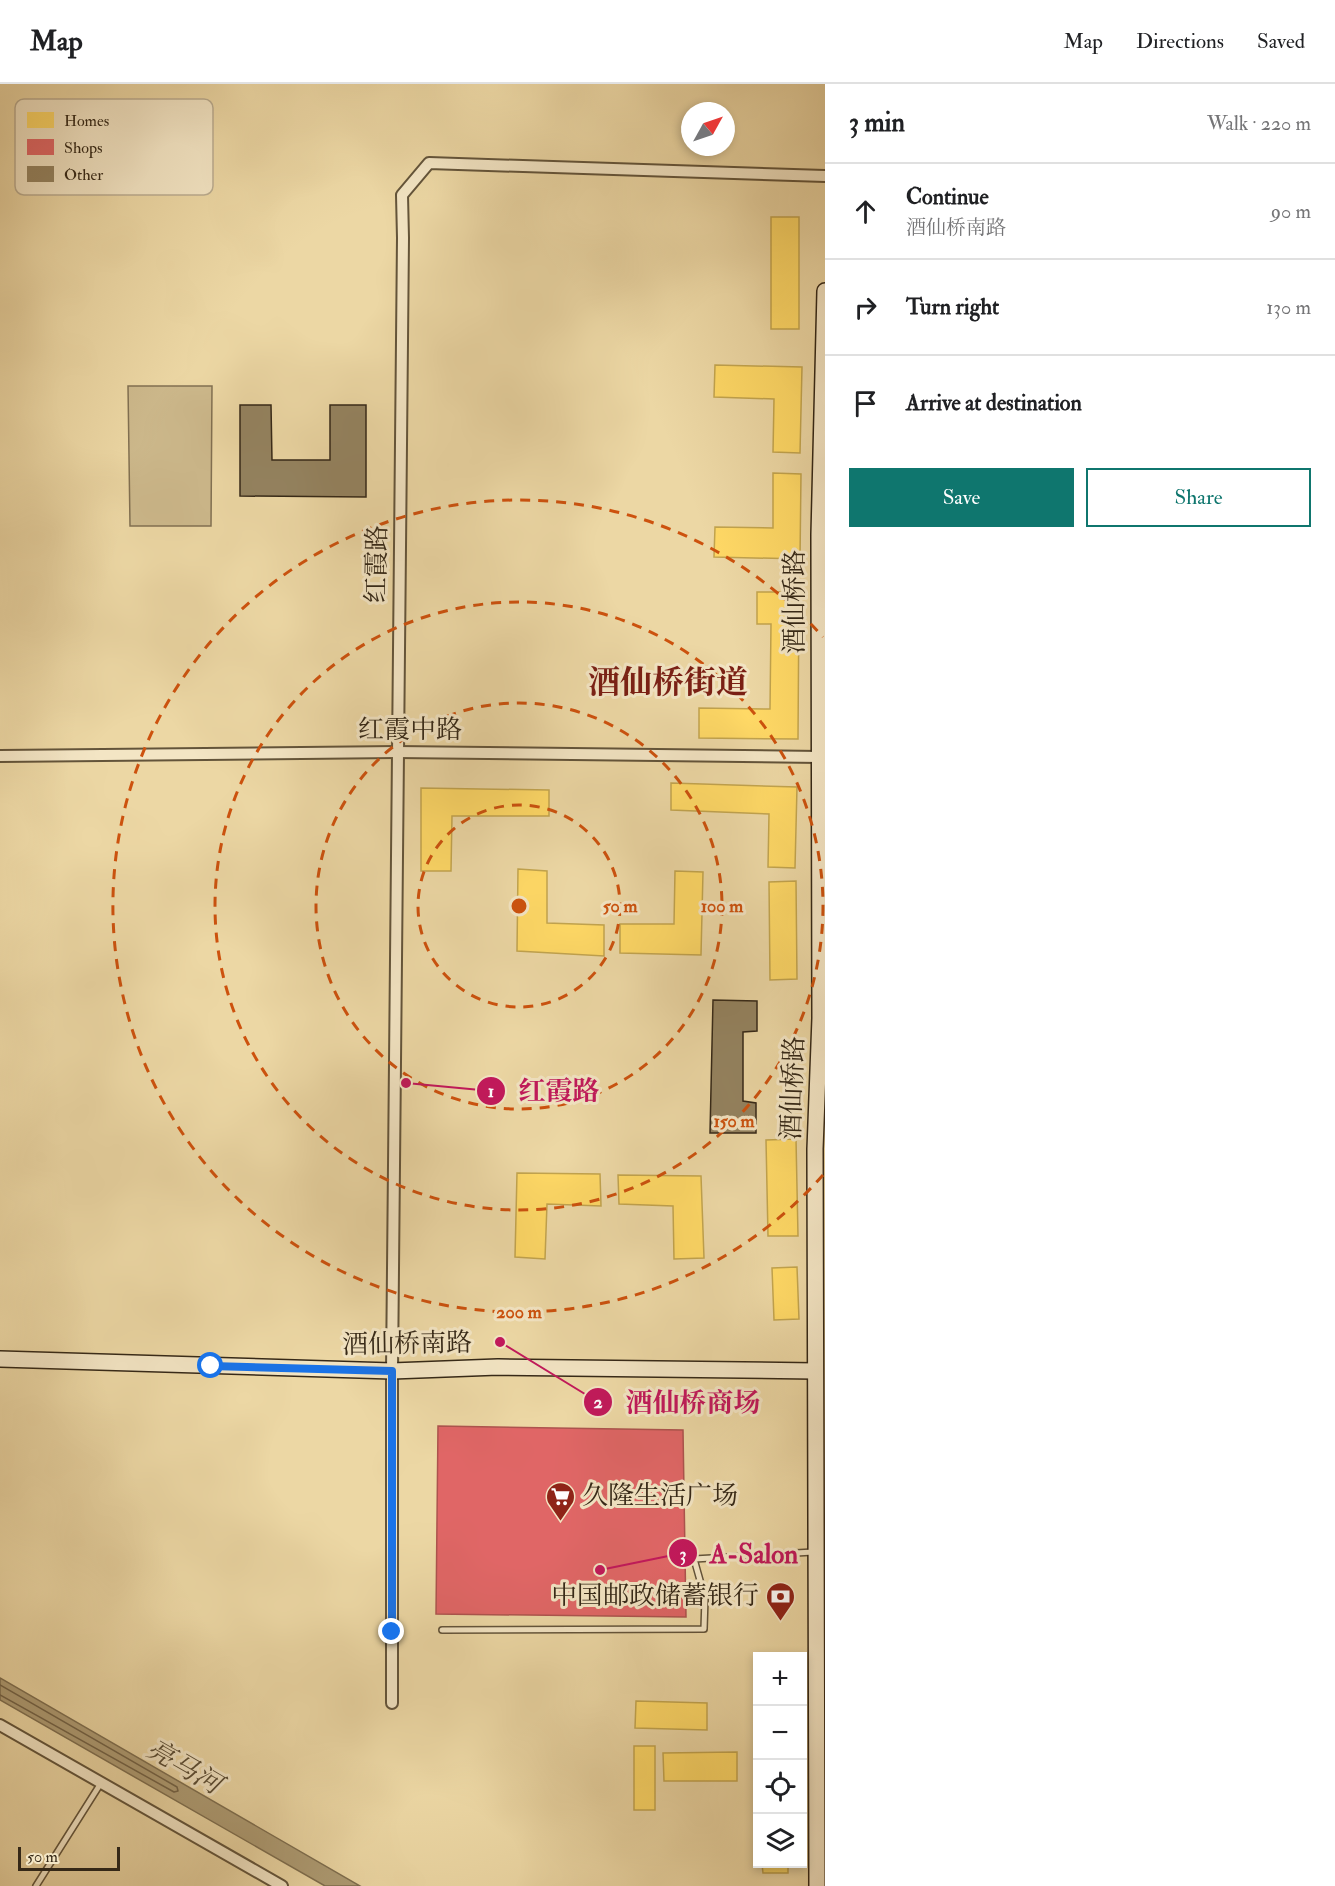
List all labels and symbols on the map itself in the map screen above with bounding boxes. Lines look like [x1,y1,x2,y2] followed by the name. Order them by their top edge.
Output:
[15,99,213,195] legend
[681,102,735,156] north arrow
[64,111,109,131] text: Homes
[64,138,103,159] text: Shops
[64,165,103,185] text: Other
[360,525,394,603] street label: 红霞路
[779,550,811,654] street label: 酒仙桥路
[588,663,748,703] district label: 酒仙桥街道
[358,714,462,746] street label: 红霞中路
[603,895,638,918] text: 50 m
[701,895,744,918] text: 100 m
[509,896,529,916] centre of rings
[775,1035,811,1141] street label: 酒仙桥路
[476,1068,611,1113] callout: 红霞路
[519,1075,600,1108] text: 红霞路
[488,1080,494,1103] text: 1
[713,1110,756,1133] text: 150 m
[496,1301,543,1324] text: 200 m
[342,1327,472,1361] street label: 酒仙桥南路
[197,1352,223,1378] route start
[583,1380,772,1425] callout: 酒仙桥商场
[626,1387,761,1420] text: 酒仙桥商场
[593,1391,603,1414] text: 2
[545,1480,577,1522] supermarket icon: 久隆生活广场
[582,1480,738,1512] place label: 久隆生活广场
[668,1531,810,1576] callout: A-Salon
[709,1538,798,1571] text: A-Salon
[680,1543,687,1566] text: 3
[551,1580,759,1612] place label: 中国邮政储蓄银行
[764,1580,796,1622] bank icon: 中国邮政储蓄银行
[378,1618,404,1644] route end
[141,1732,232,1804] water label: 亮马河
[18,1844,120,1872] scale bar

